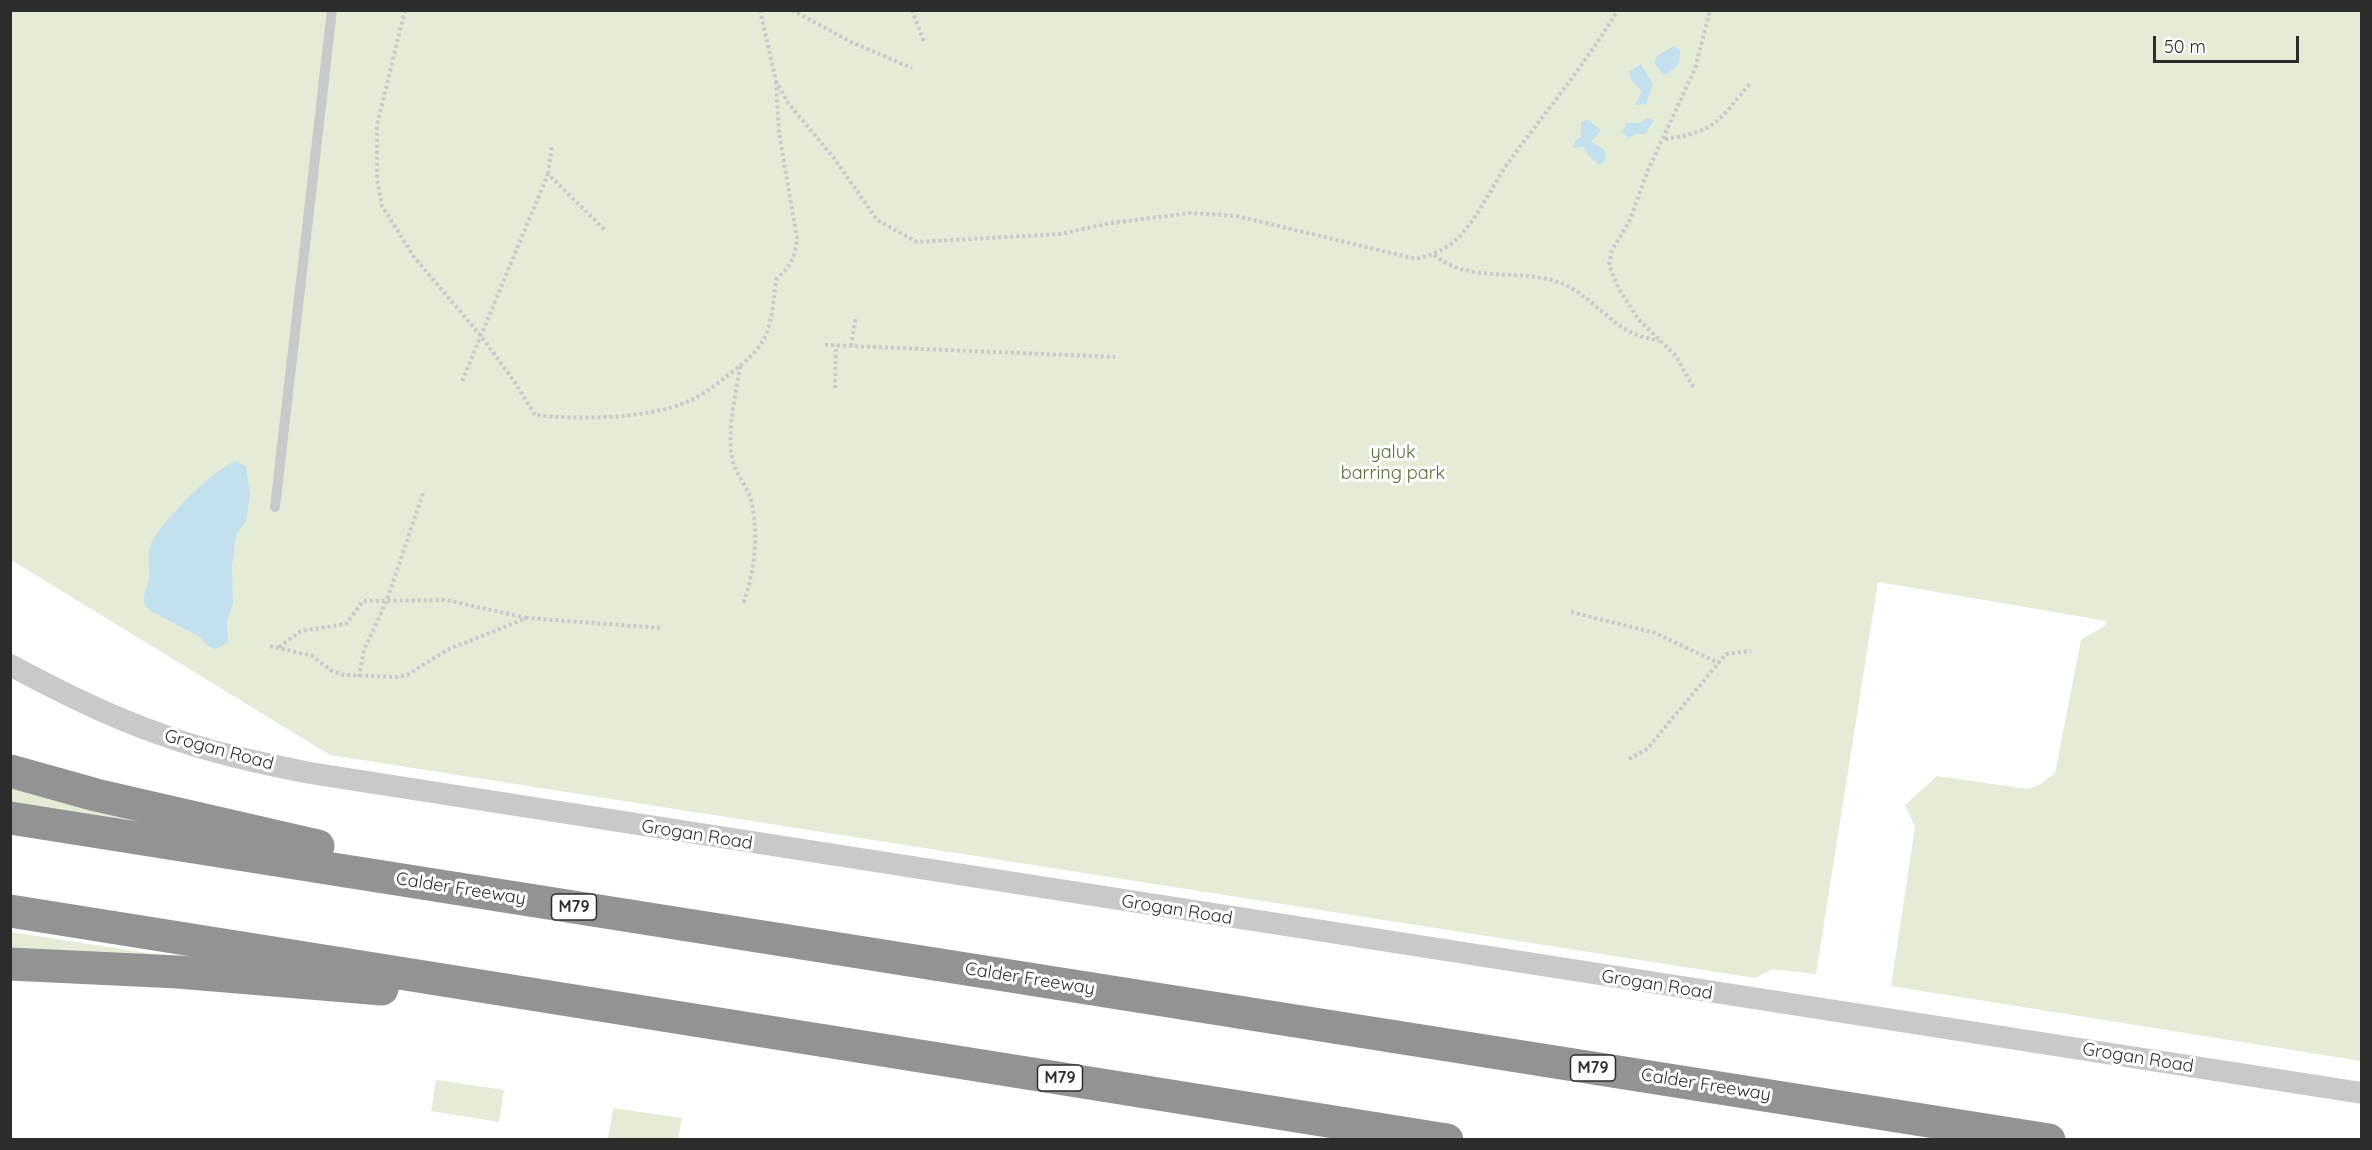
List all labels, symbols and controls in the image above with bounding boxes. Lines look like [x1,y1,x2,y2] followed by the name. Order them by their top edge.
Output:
[2156,24,2302,62] scale bar
[2164,35,2206,58] text: 50 m
[1341,442,1445,484] park label: yaluk barring park
[162,725,276,775] street label: Grogan Road
[640,816,754,854] street label: Grogan Road
[395,868,527,910] street label: Calder Freeway
[1120,891,1234,929] street label: Grogan Road
[552,894,596,920] road number: M79
[964,958,1096,1000] street label: Calder Freeway
[1600,966,1714,1004] street label: Grogan Road
[2081,1039,2195,1077] street label: Grogan Road
[1570,1055,1616,1081] road number: M79
[1640,1064,1772,1106] street label: Calder Freeway
[1038,1065,1082,1091] road number: M79

